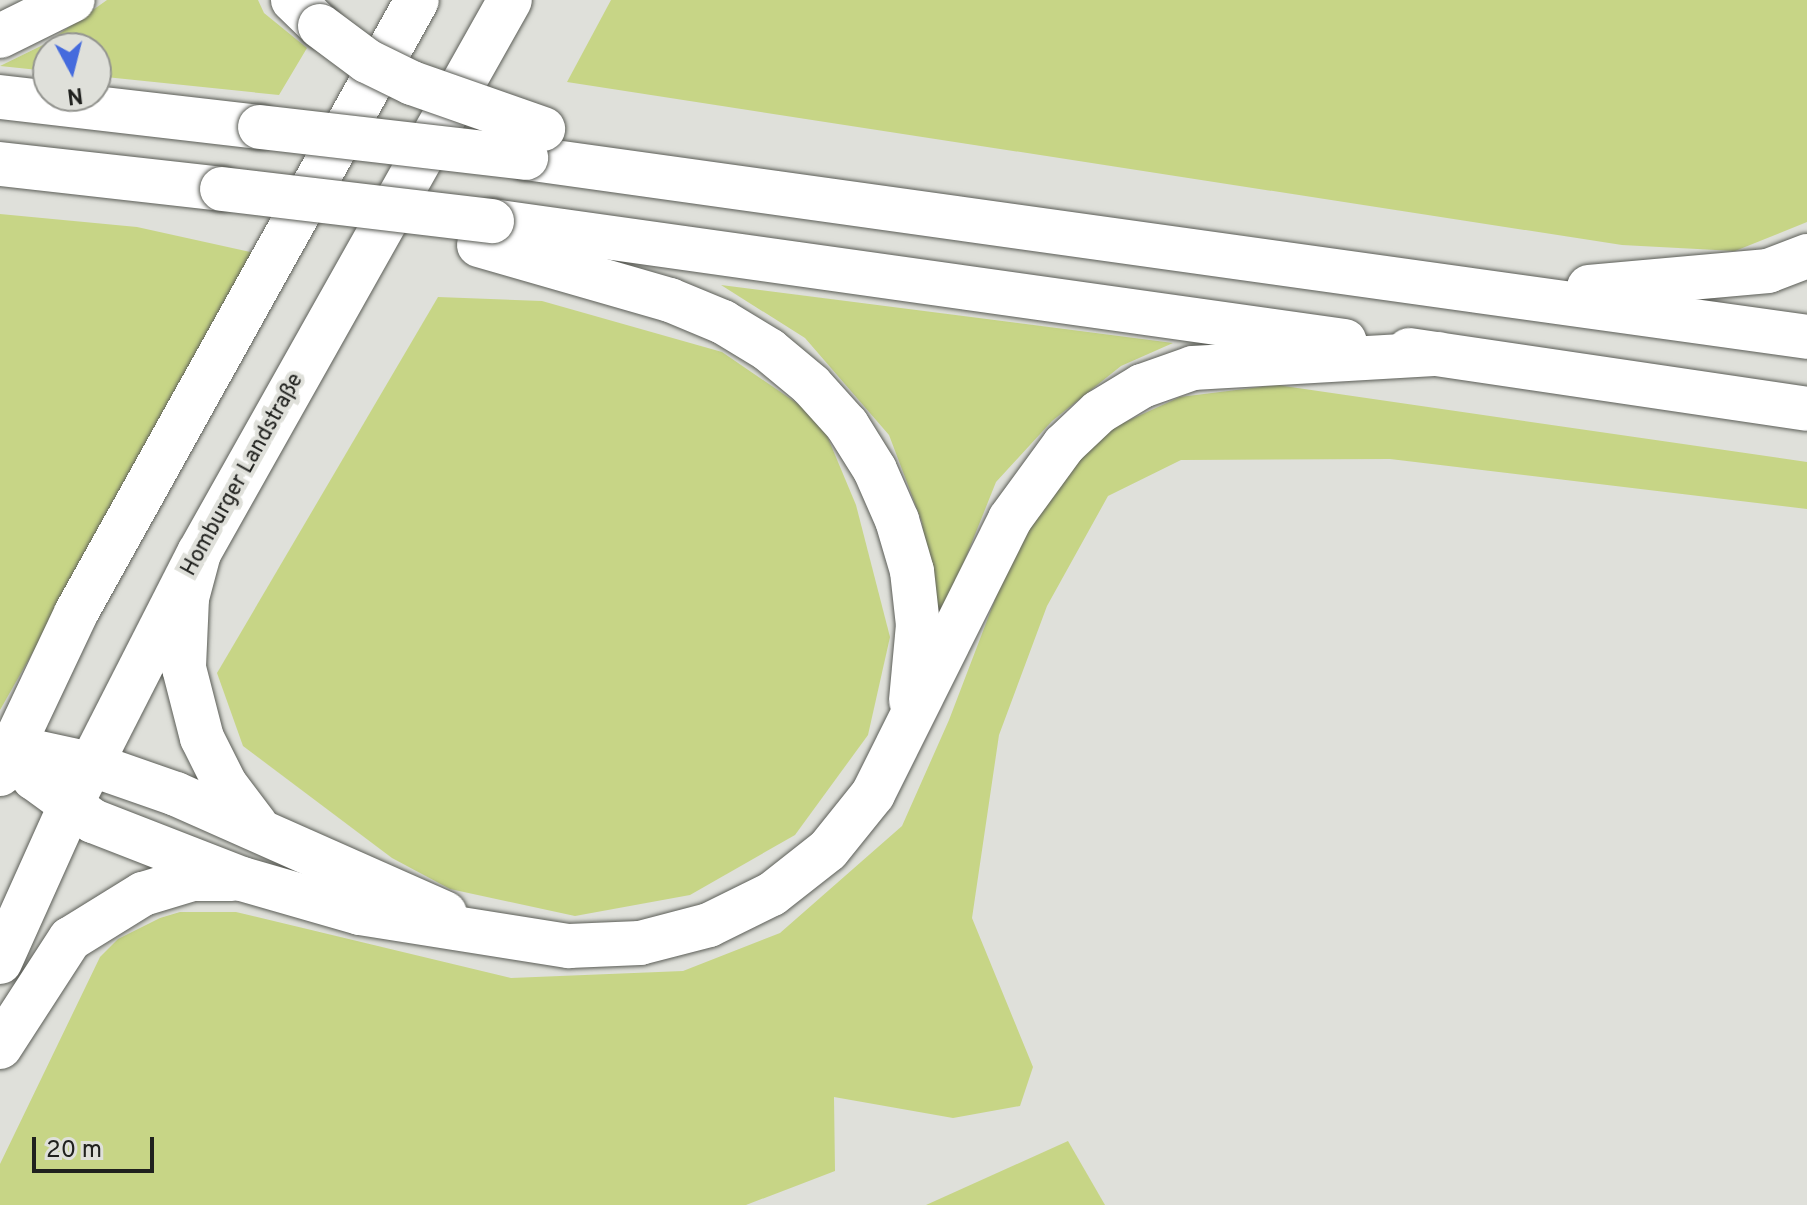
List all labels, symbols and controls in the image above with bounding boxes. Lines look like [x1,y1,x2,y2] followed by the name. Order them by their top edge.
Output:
[32,32,112,112] north arrow
[65,80,84,109] text: N
[176,369,310,581] street label: Homburger Landstraße
[36,1121,158,1171] scale bar
[46,1136,102,1166] text: 20 m

